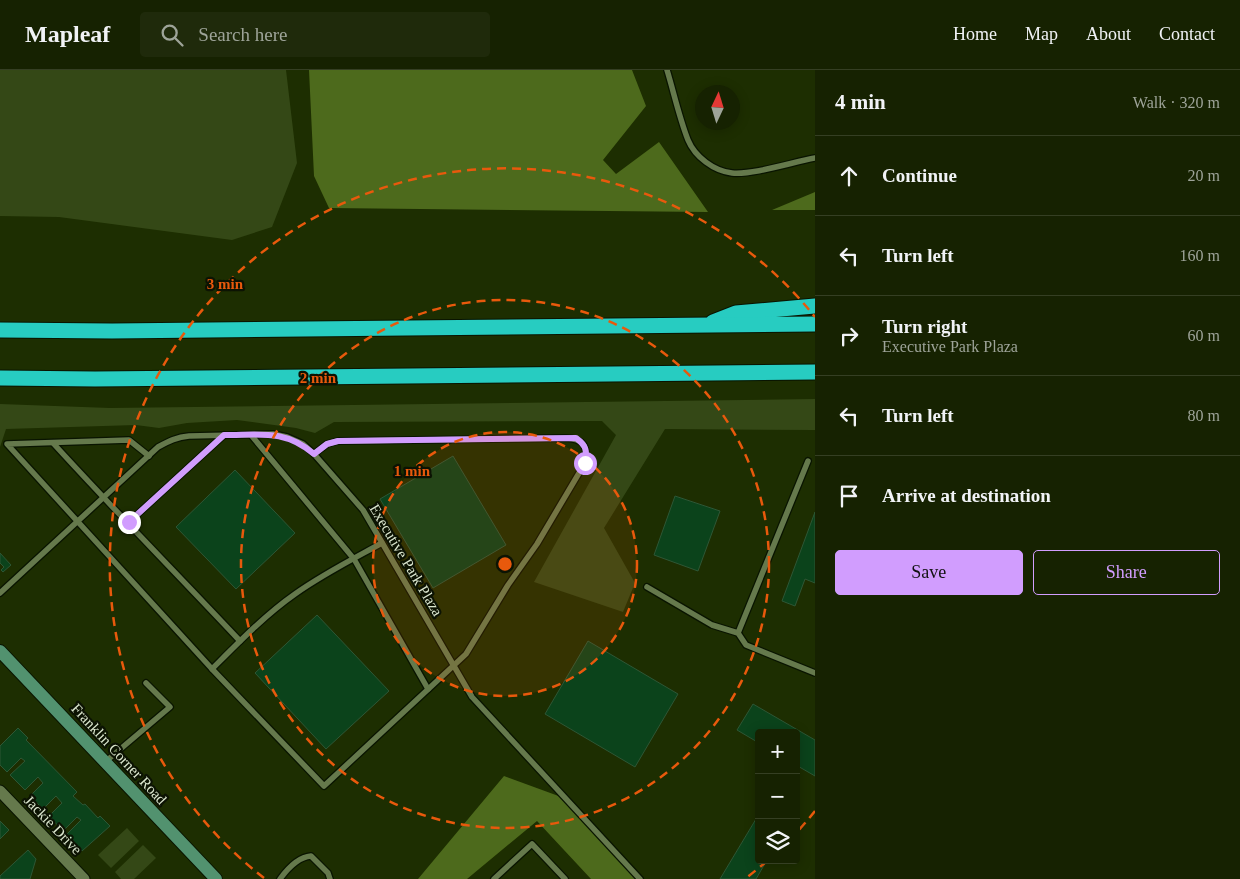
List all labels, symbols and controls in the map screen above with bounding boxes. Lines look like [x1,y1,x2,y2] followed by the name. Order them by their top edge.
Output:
[140,12,490,57] search box
[25,21,110,47] text: Mapleaf
[158,21,186,49] icon: search
[198,24,287,45] text: Search here
[953,24,997,44] text: Home
[1025,24,1058,44] text: Map
[1086,24,1131,44] text: About
[1159,24,1215,44] text: Contact
[695,85,740,130] north arrow
[835,90,886,114] text: 4 min
[1133,94,1220,111] text: Walk · 320 m
[835,162,863,190] icon: ahead
[882,165,957,186] text: Continue
[1188,167,1220,184] text: 20 m
[835,242,863,270] icon: left
[882,245,954,266] text: Turn left
[1180,247,1220,264] text: 160 m
[207,276,244,292] text: 3 min
[882,316,967,337] text: Turn right
[835,322,863,350] icon: right
[1188,327,1220,344] text: 60 m
[882,338,1018,355] text: Executive Park Plaza
[300,370,337,386] text: 2 min
[835,402,863,430] icon: left
[882,405,954,426] text: Turn left
[1188,407,1220,424] text: 80 m
[574,452,597,475] route start
[394,463,431,479] text: 1 min
[835,482,863,510] icon: arrive
[882,485,1051,506] text: Arrive at destination
[366,501,446,619] street label: Executive Park Plaza
[118,511,141,534] route end
[835,550,1023,595] button: Save
[1033,550,1220,595] button: Share
[496,555,514,573] centre of rings
[68,700,170,808] street label: Franklin Corner Road
[755,729,800,864] map controls
[755,729,800,774] button: +
[755,774,800,819] button: −
[21,792,85,858] street label: Jackie Drive
[755,819,800,864] button: layers

